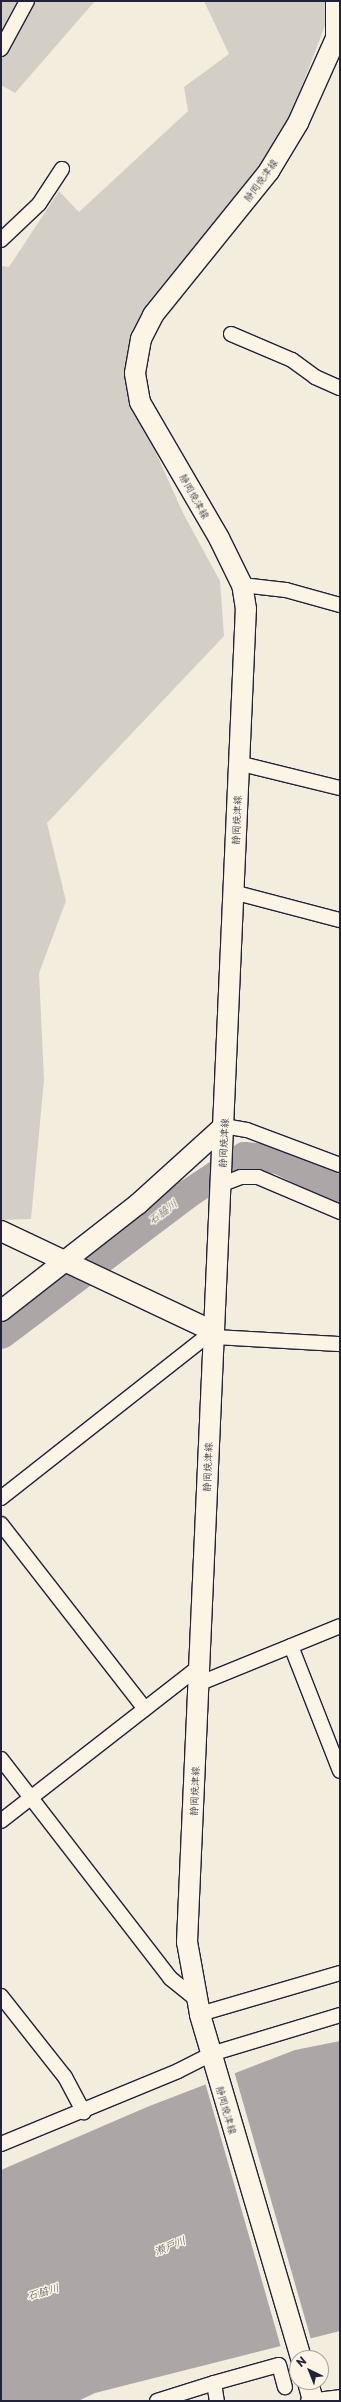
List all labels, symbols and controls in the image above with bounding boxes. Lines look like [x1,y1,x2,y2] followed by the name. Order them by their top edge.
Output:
[240,156,280,204] street label: 静岡焼津線
[178,471,212,521] street label: 静岡焼津線
[229,795,243,845] street label: 静岡焼津線
[216,1118,230,1168] street label: 静岡焼津線
[146,1197,180,1227] water label: 石脇川
[200,1442,214,1492] street label: 静岡焼津線
[187,1766,201,1816] street label: 静岡焼津線
[214,2084,240,2136] street label: 静岡焼津線
[152,2234,188,2258] water label: 瀬戸川
[25,2281,61,2303] water label: 石脇川
[289,2350,329,2390] north arrow
[292,2352,310,2371] text: N

